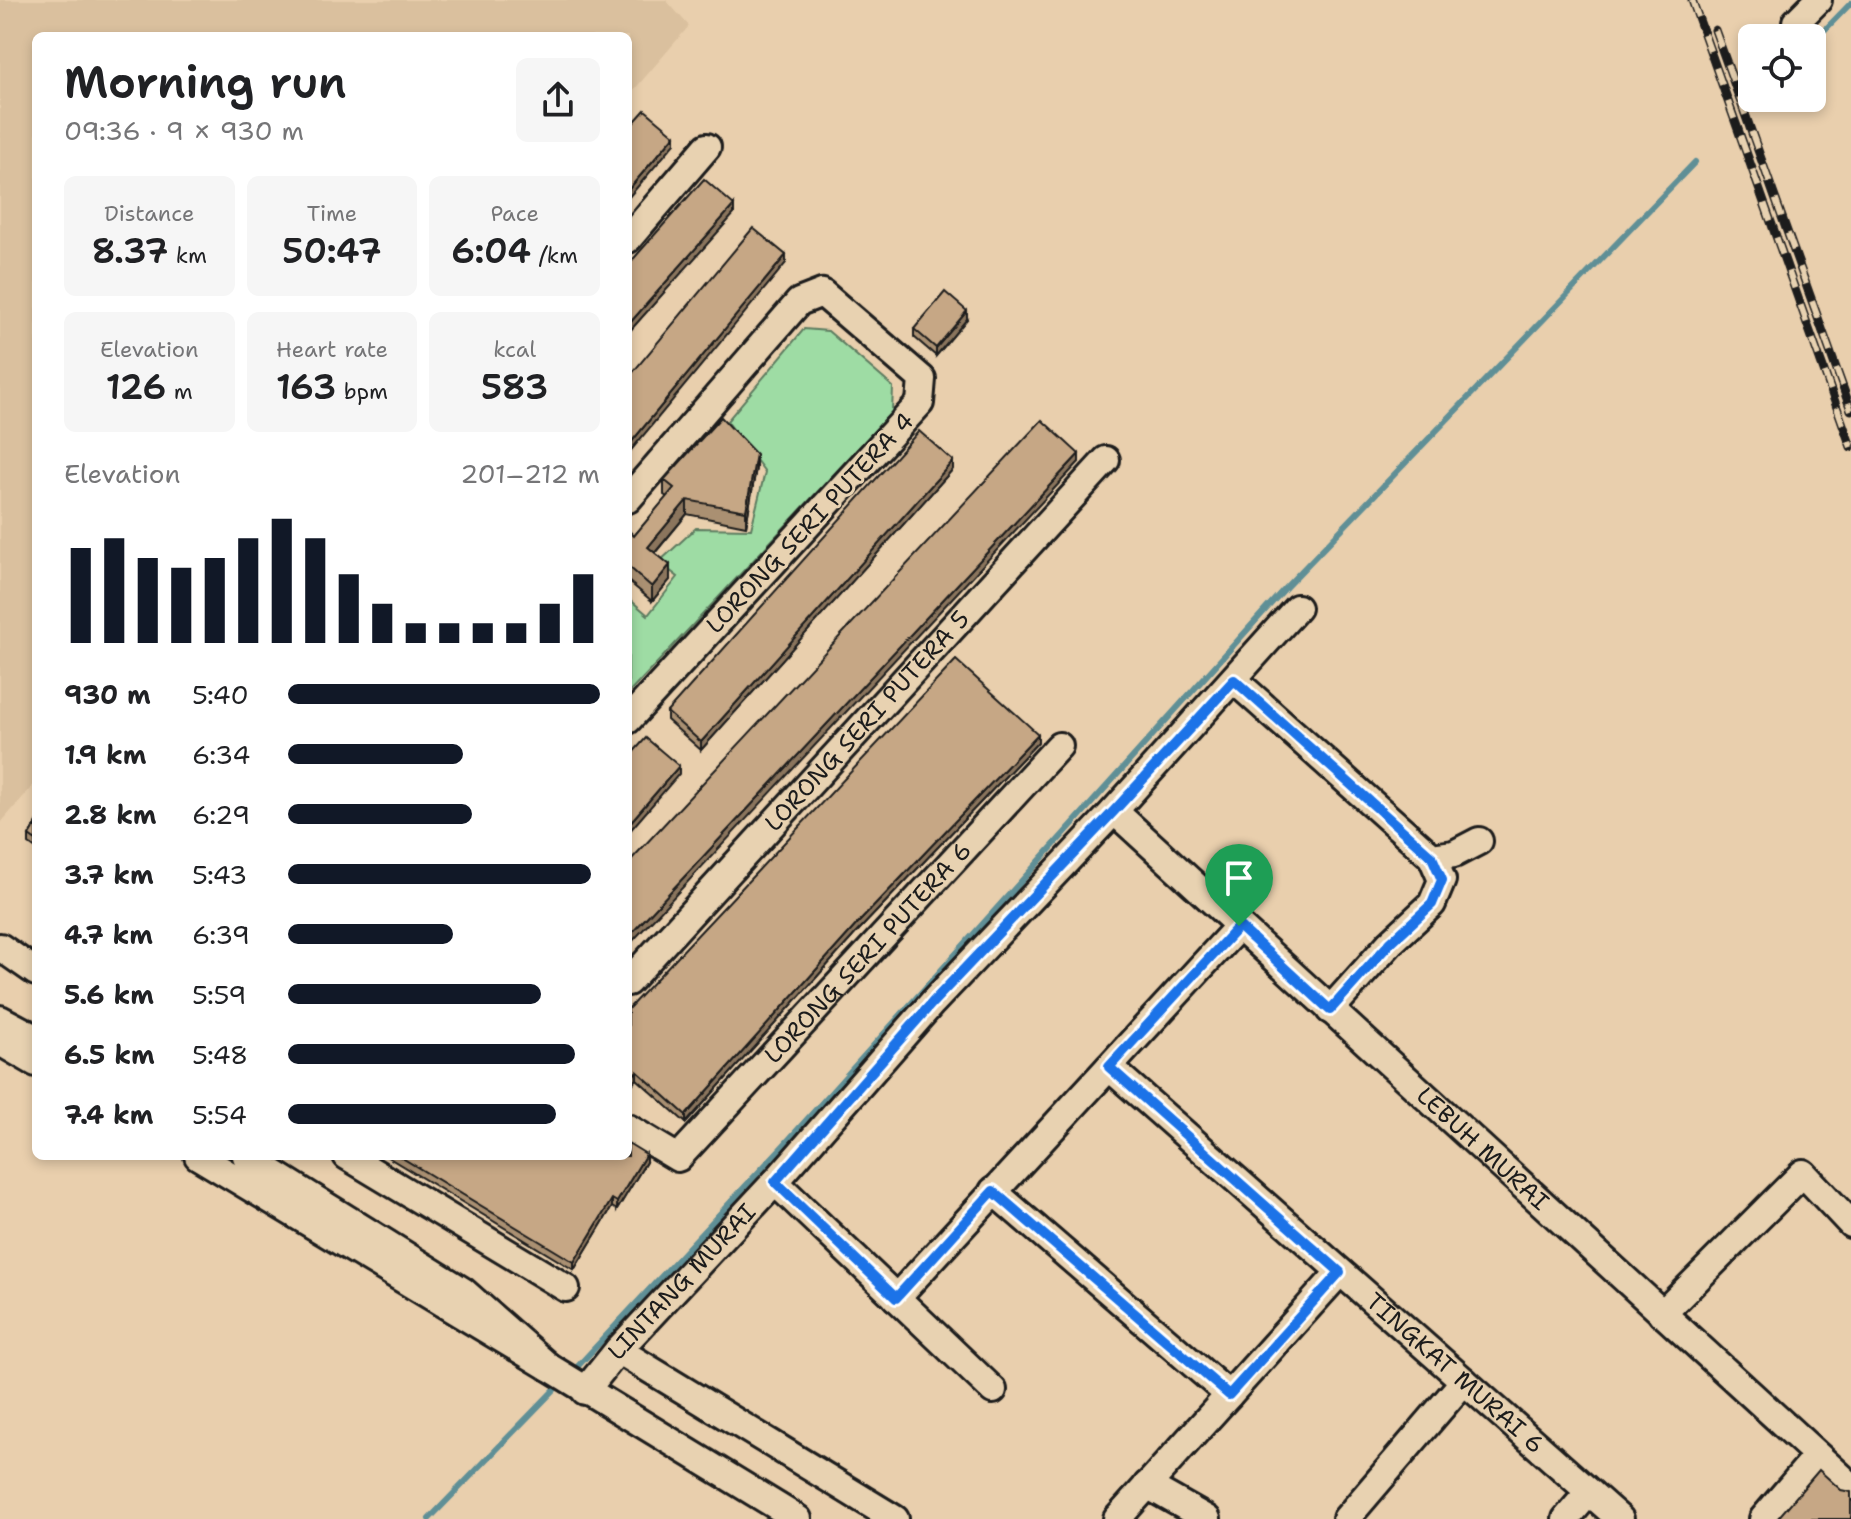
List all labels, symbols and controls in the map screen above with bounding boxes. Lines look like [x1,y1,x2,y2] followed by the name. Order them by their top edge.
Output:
[1738,24,1826,112] map controls
[1738,24,1826,112] button: locate
[64,53,347,112] text: Morning run
[516,58,600,142] button: share
[64,113,304,148] text: 09:36 · 9 × 930 m
[104,199,194,228] text: Distance
[307,199,357,228] text: Time
[490,199,539,228] text: Pace
[92,228,168,274] text: 8.37
[282,228,382,274] text: 50:47
[451,228,531,274] text: 6:04
[168,241,207,270] text: km
[531,241,578,270] text: /km
[100,335,199,364] text: Elevation
[276,335,388,364] text: Heart rate
[493,335,536,364] text: kcal
[106,364,166,410] text: 126
[276,364,336,410] text: 163
[481,364,548,410] text: 583
[166,377,193,406] text: m
[336,377,388,406] text: bpm
[699,406,921,640] street label: LORONG SERI PUTERA 4
[64,456,180,491] text: Elevation
[460,456,600,491] text: 201–212 m
[758,603,977,838] street label: LORONG SERI PUTERA 5
[64,677,151,712] text: 930 m
[192,677,249,712] text: 5:40
[64,737,146,772] text: 1.9 km
[192,737,250,772] text: 6:34
[64,797,157,832] text: 2.8 km
[192,797,250,832] text: 6:29
[757,835,979,1070] street label: LORONG SERI PUTERA 6
[1205,844,1273,926] pin
[1217,856,1261,900] icon: arrive
[64,857,154,892] text: 3.7 km
[192,857,247,892] text: 5:43
[64,917,153,952] text: 4.7 km
[192,917,250,952] text: 6:39
[64,977,154,1012] text: 5.6 km
[192,977,246,1012] text: 5:59
[64,1037,155,1072] text: 6.5 km
[192,1037,248,1072] text: 5:48
[1410,1080,1556,1217] street label: LEBUH MURAI
[64,1097,153,1132] text: 7.4 km
[192,1097,247,1132] text: 5:54
[600,1197,763,1367] street label: LINTANG MURAI
[1359,1286,1551,1461] street label: TINGKAT MURAI 6

